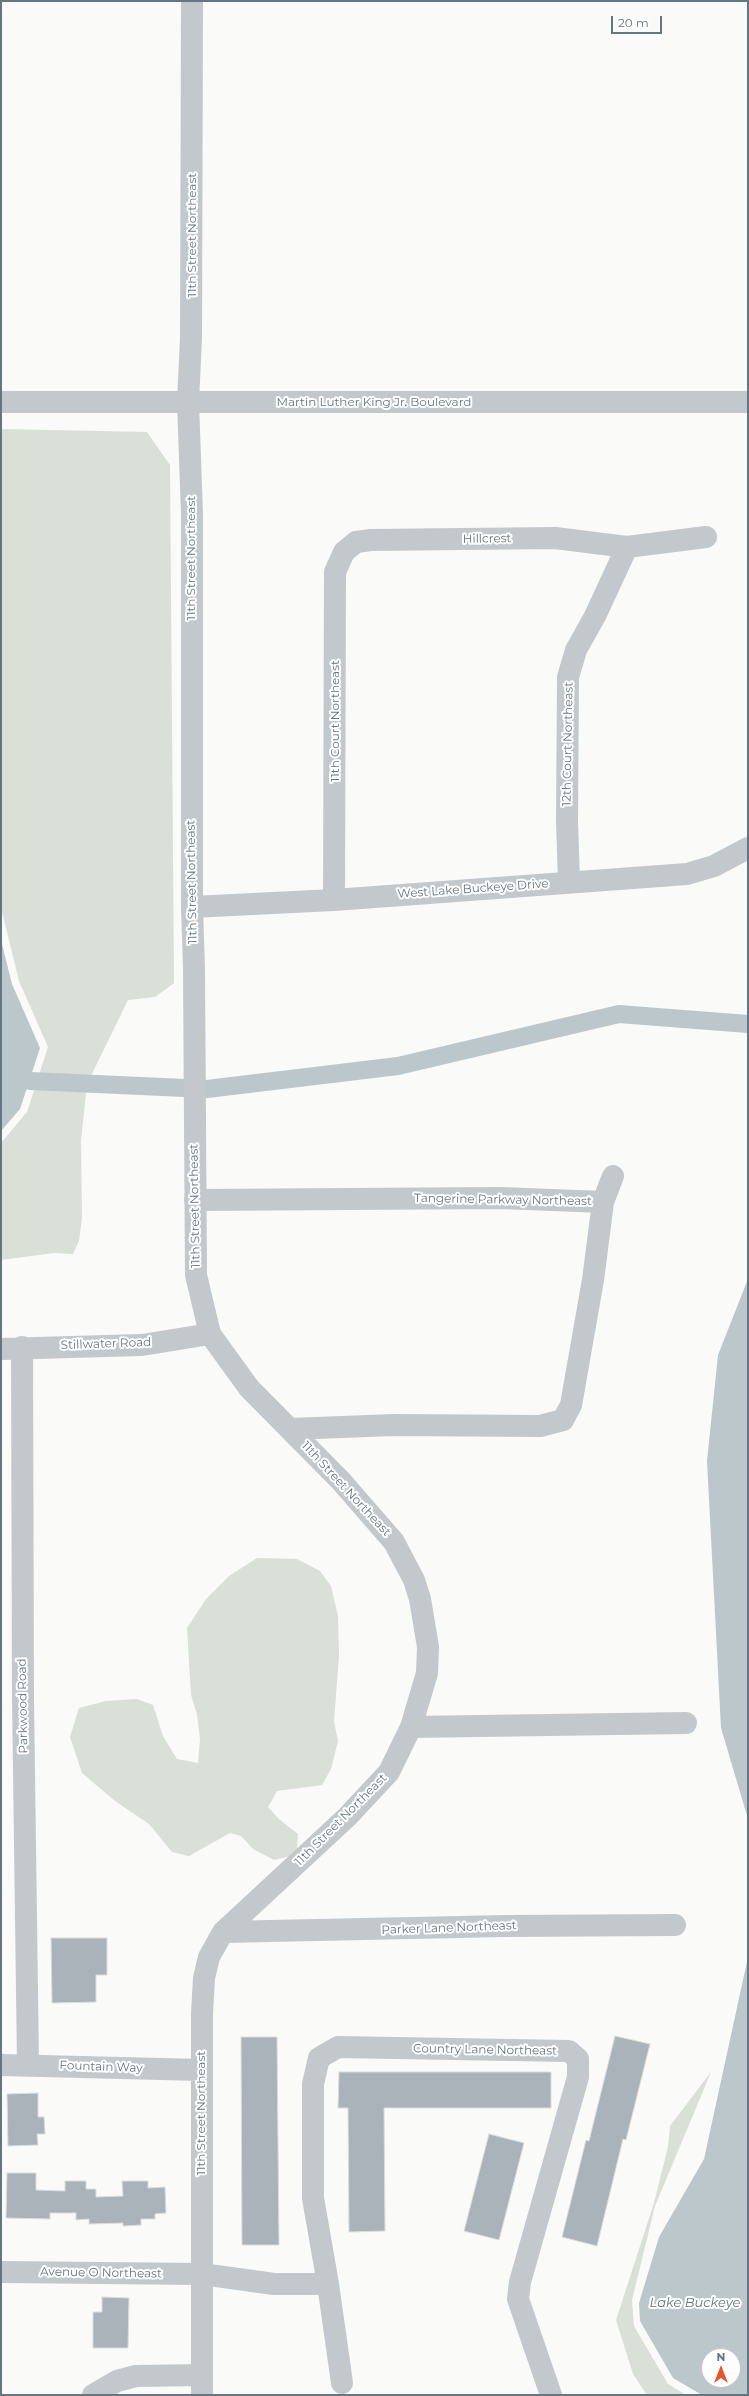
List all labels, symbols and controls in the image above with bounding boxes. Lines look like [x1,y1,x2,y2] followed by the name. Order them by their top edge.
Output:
[613,8,664,34] scale bar
[618,15,649,30] text: 20 m
[185,173,199,297] street label: 11th Street Northeast
[277,395,471,409] street label: Martin Luther King Jr. Boulevard
[184,496,198,620] street label: 11th Street Northeast
[462,531,512,547] street label: Hillcrest
[328,660,342,782] street label: 11th Court Northeast
[560,682,576,806] street label: 12th Court Northeast
[184,820,200,944] street label: 11th Street Northeast
[397,877,549,901] street label: West Lake Buckeye Drive
[187,1144,203,1268] street label: 11th Street Northeast
[414,1191,592,1209] street label: Tangerine Parkway Northeast
[60,1335,152,1353] street label: Stillwater Road
[298,1439,394,1539] street label: 11th Street Northeast
[15,1658,31,1754] street label: Parkwood Road
[292,1771,390,1869] street label: 11th Street Northeast
[381,1918,517,1938] street label: Parker Lane Northeast
[413,2042,557,2058] street label: Country Lane Northeast
[194,2051,208,2175] street label: 11th Street Northeast
[59,2058,143,2076] street label: Fountain Way
[40,2265,162,2281] street label: Avenue O Northeast
[650,2295,740,2311] water label: Lake Buckeye
[701,2348,741,2388] north arrow
[717,2350,725,2364] text: N

